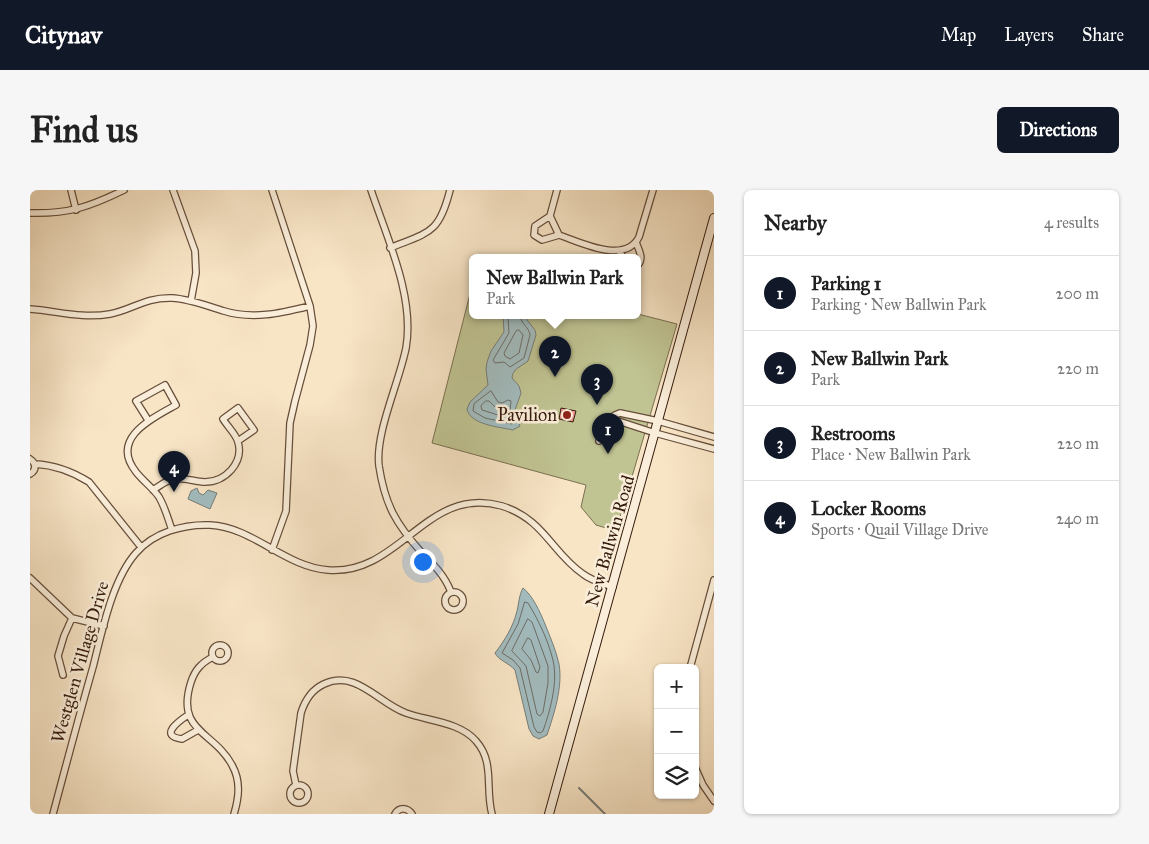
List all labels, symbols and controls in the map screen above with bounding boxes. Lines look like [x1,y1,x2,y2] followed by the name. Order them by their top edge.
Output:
[25,20,102,50] text: Citynav
[941,24,976,46] text: Map
[1004,24,1054,46] text: Layers
[1082,24,1124,46] text: Share
[997,107,1119,153] button: Directions
[30,109,138,152] text: Find us
[764,210,827,236] text: Nearby
[1044,213,1099,232] text: 4 results
[469,254,641,319] popup
[486,266,624,289] text: New Ballwin Park
[811,272,881,295] text: Parking 1
[777,284,783,303] text: 1
[1056,284,1099,303] text: 200 m
[486,289,515,308] text: Park
[811,295,986,314] text: Parking · New Ballwin Park
[539,336,571,377] pin: 2
[811,347,948,370] text: New Ballwin Park
[776,359,784,378] text: 2
[1057,359,1099,378] text: 220 m
[581,364,613,405] pin: 3
[811,370,840,389] text: Park
[497,404,557,426] place label: Pavilion
[561,409,573,421] marker: Pavilion
[592,413,624,454] pin: 1
[811,422,895,445] text: Restrooms
[777,434,783,453] text: 3
[1057,434,1099,453] text: 220 m
[811,445,971,464] text: Place · New Ballwin Park
[158,451,190,492] pin: 4
[581,473,639,609] street label: New Ballwin Road
[811,497,926,520] text: Locker Rooms
[776,509,784,528] text: 4
[1056,509,1099,528] text: 240 m
[811,520,988,539] text: Sports · Quail Village Drive
[410,549,436,575] your location
[46,579,115,746] street label: Westglen Village Drive
[654,664,699,799] map controls
[654,664,699,709] button: +
[654,709,699,754] button: −
[654,754,699,799] button: layers

